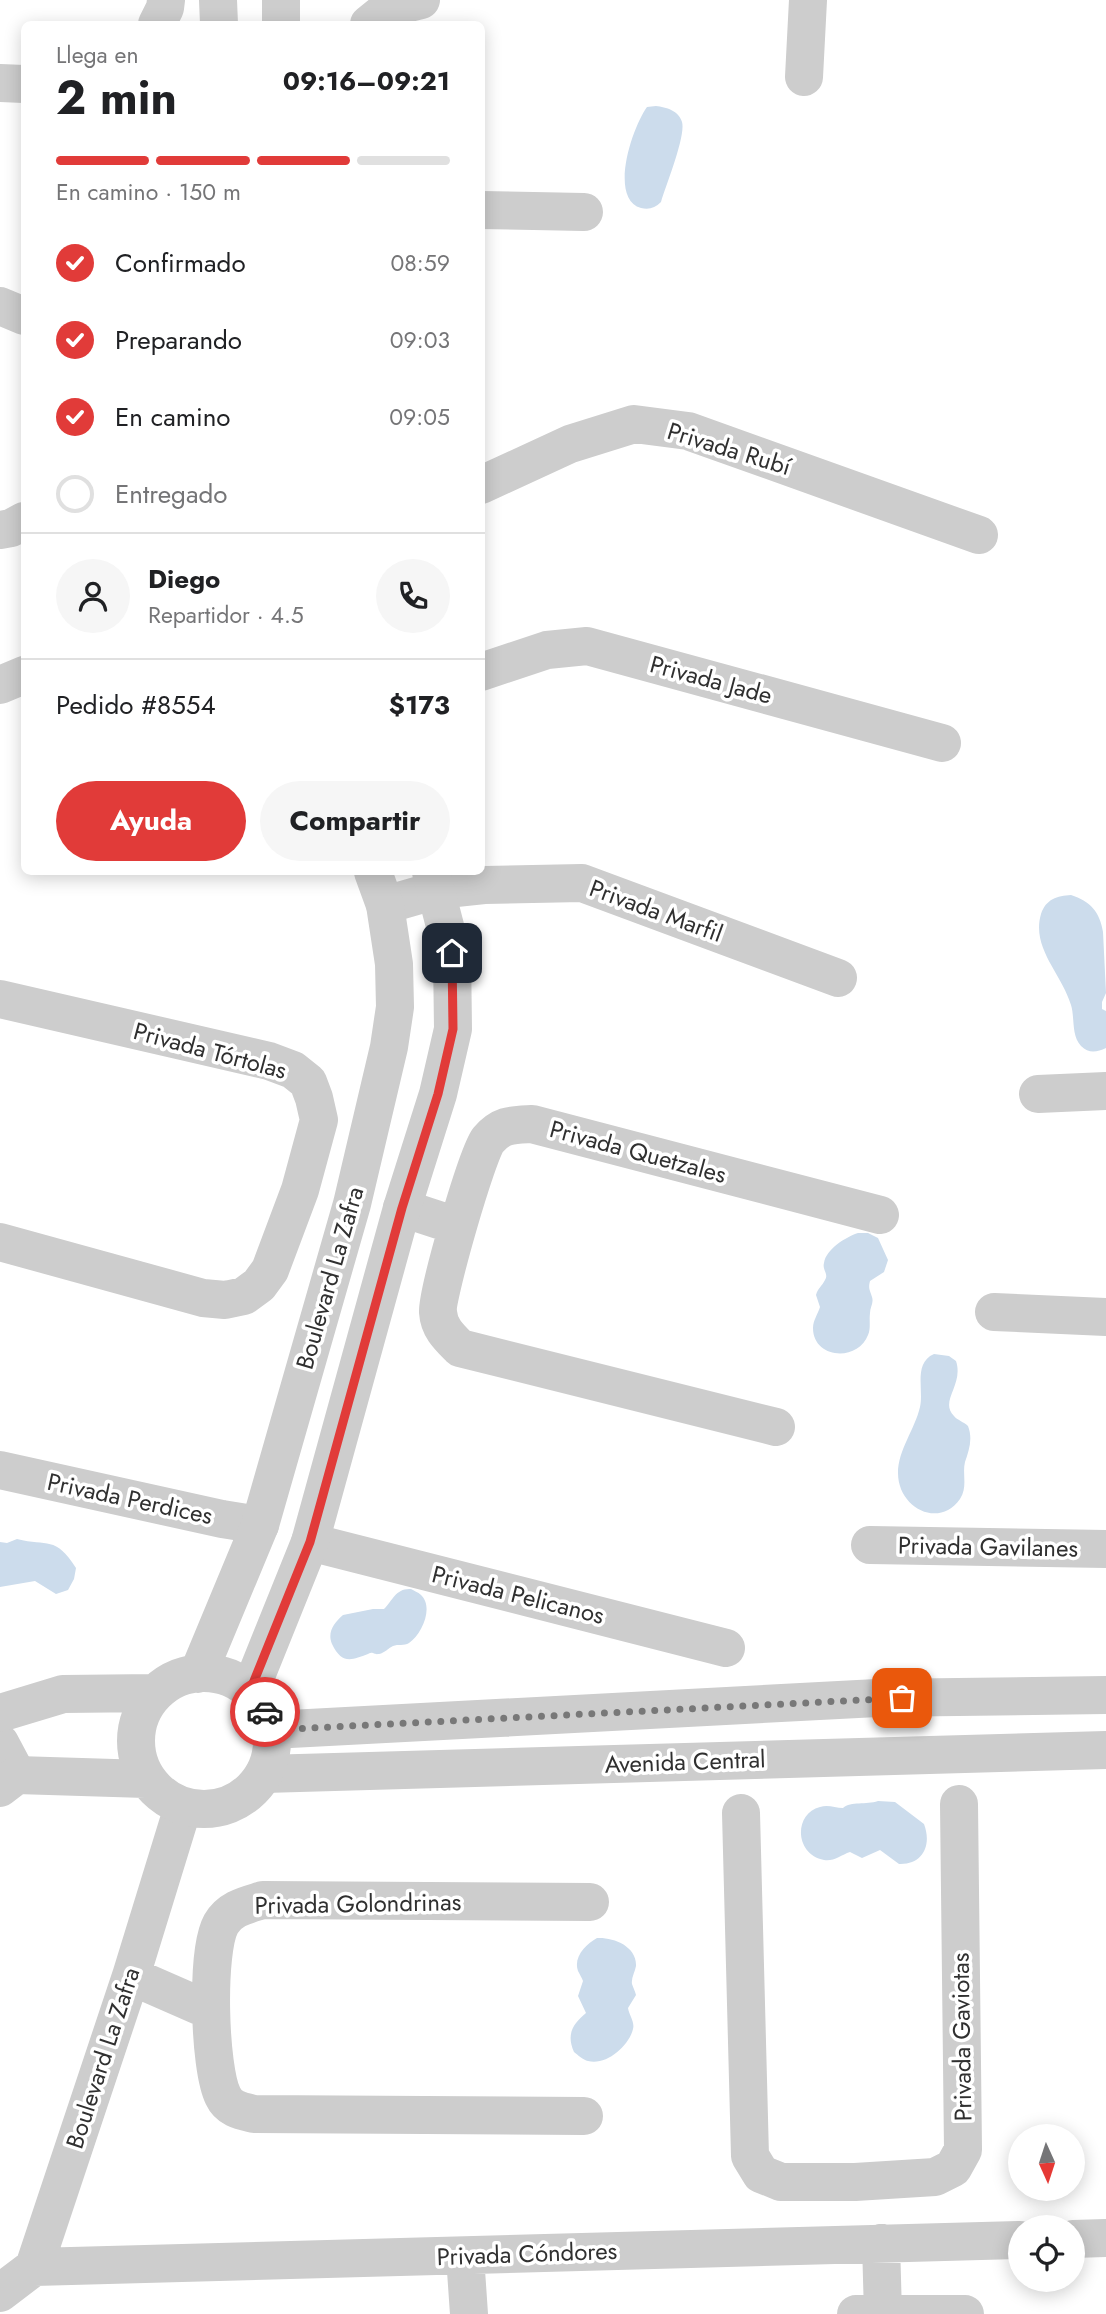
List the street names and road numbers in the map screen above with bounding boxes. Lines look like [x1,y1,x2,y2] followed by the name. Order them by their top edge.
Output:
[663,413,796,484] street label: Privada Rubí
[646,646,776,713] street label: Privada Jade
[585,870,728,951] street label: Privada Marfil
[130,1013,291,1088] street label: Privada Tórtolas
[546,1111,730,1192] street label: Privada Quetzales
[287,1182,372,1373] street label: Boulevard La Zafra
[44,1464,216,1533] street label: Privada Perdices
[898,1527,1078,1566] street label: Privada Gavilanes
[428,1556,608,1633] street label: Privada Pelicanos
[604,1741,766,1782] street label: Avenida Central
[254,1884,462,1923] street label: Privada Golondrinas
[943,1952,980,2122] street label: Privada Gaviotas
[57,1963,148,2153] street label: Boulevard La Zafra
[436,2233,618,2274] street label: Privada Cóndores

